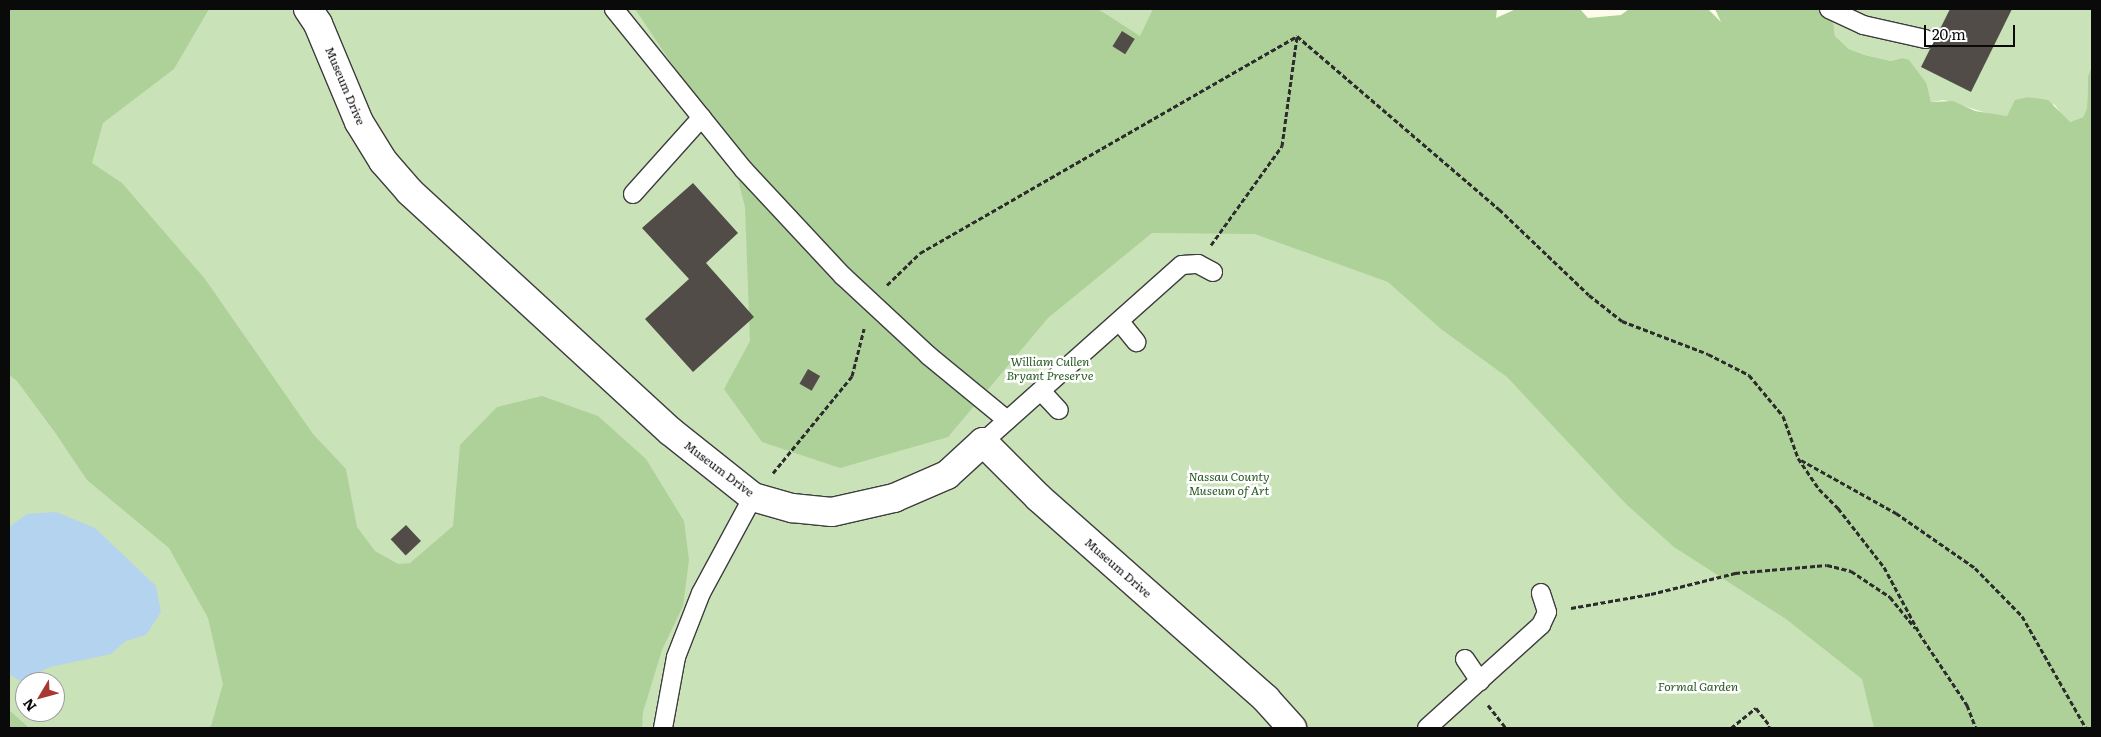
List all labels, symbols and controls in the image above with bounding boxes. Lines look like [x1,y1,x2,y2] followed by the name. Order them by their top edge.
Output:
[1926,15,2017,47] scale bar
[1932,22,1966,45] text: 20 m
[322,45,368,127] street label: Museum Drive
[1006,355,1094,383] park label: William Cullen Bryant Preserve
[681,438,757,500] street label: Museum Drive
[1188,470,1270,498] park label: Nassau County Museum of Art
[1082,535,1154,601] street label: Museum Drive
[15,672,65,722] north arrow
[1658,680,1738,694] park label: Formal Garden
[17,695,40,716] text: N

